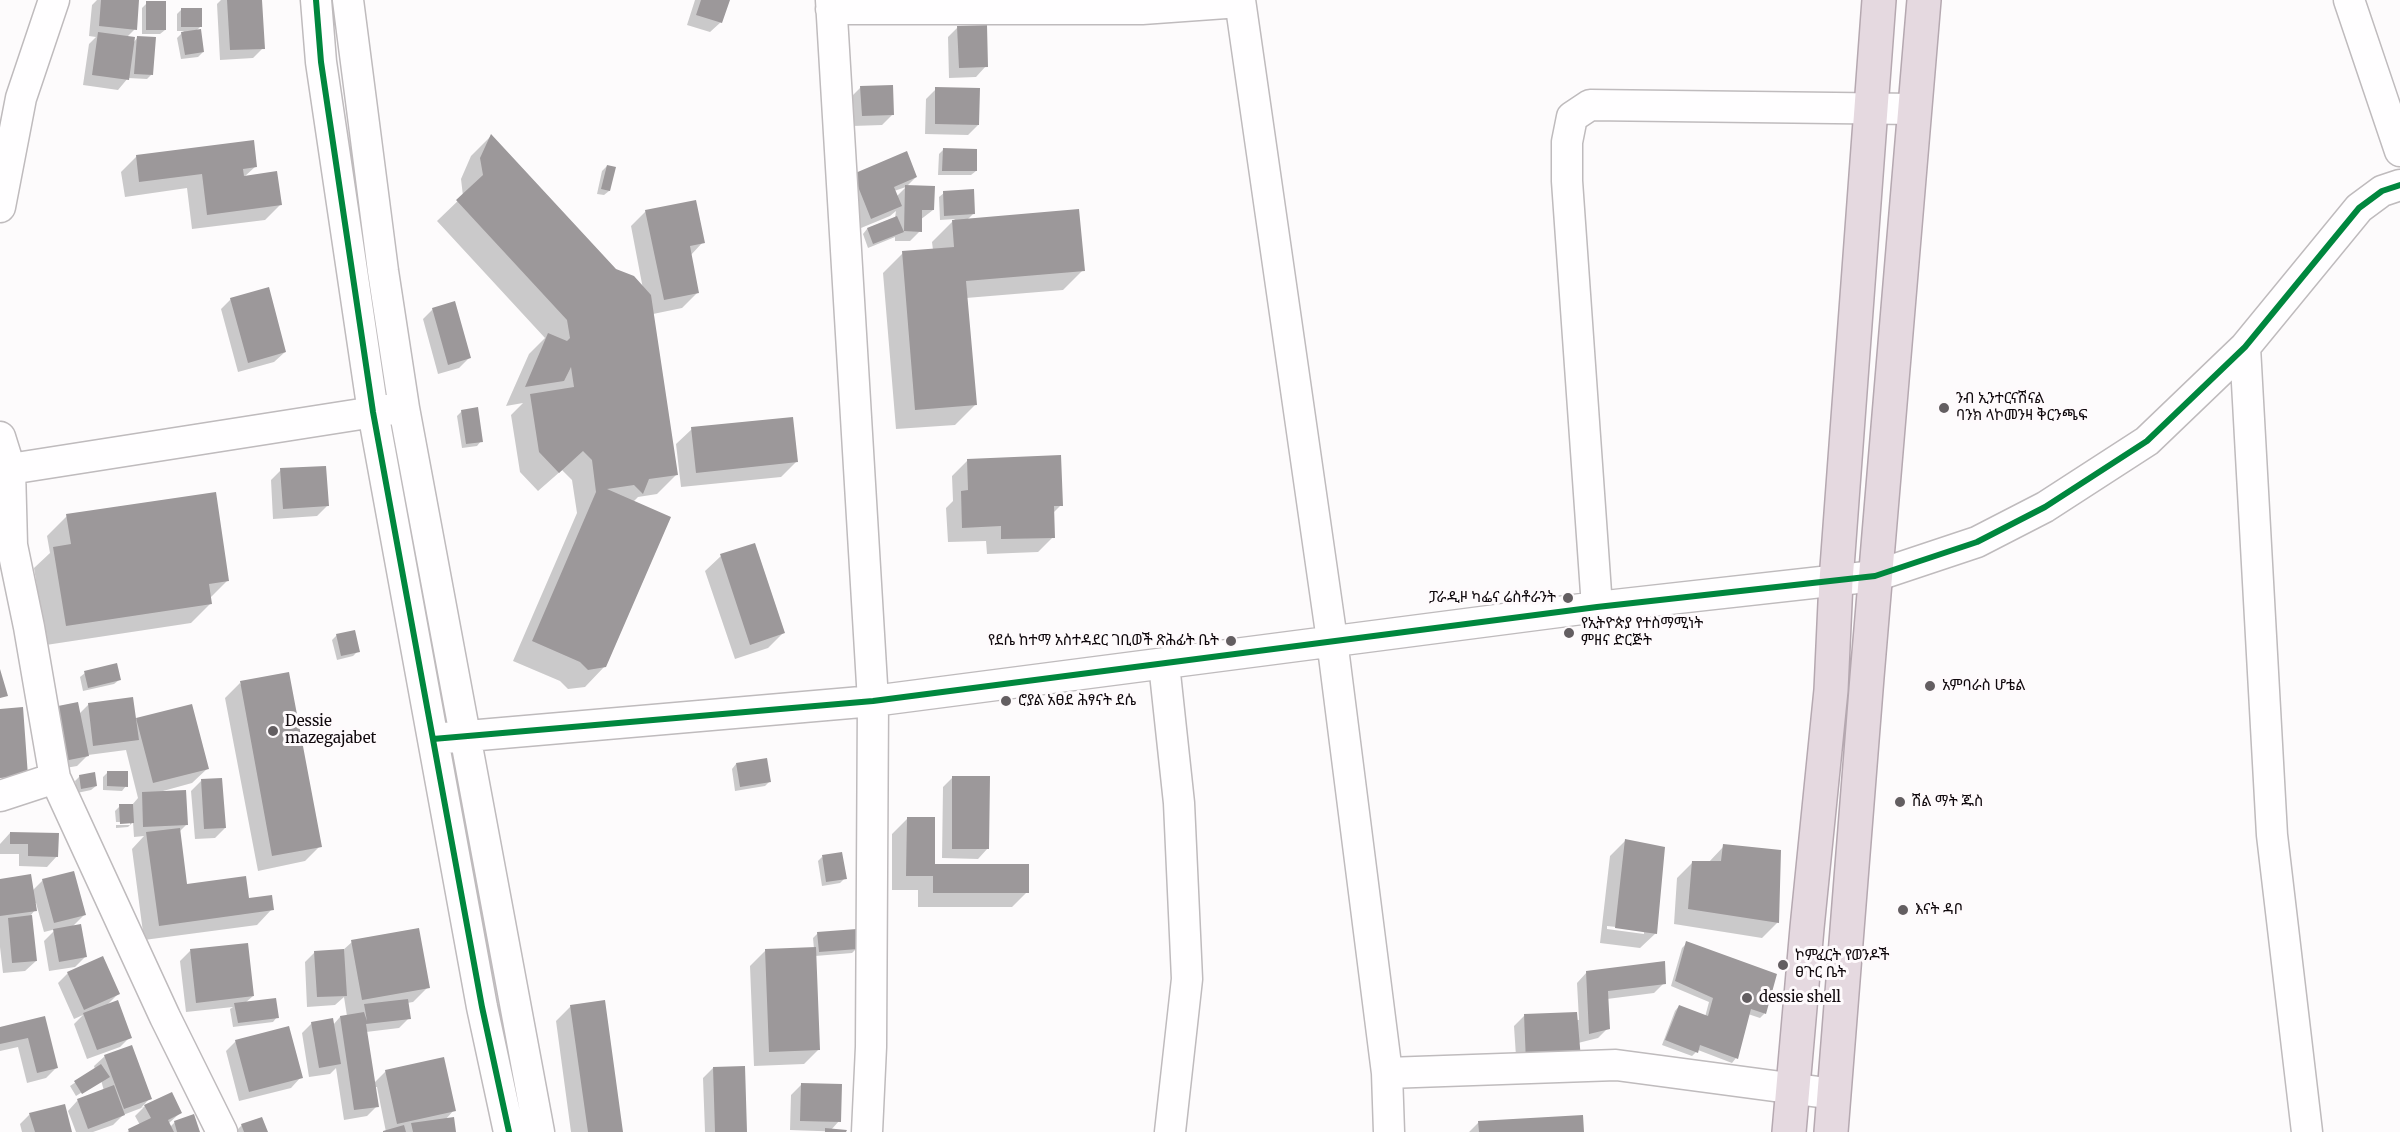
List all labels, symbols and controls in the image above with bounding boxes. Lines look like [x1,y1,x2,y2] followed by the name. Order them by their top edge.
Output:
[1956,390,2087,425] place label: ንብ ኢንተርናሽናል ባንክ ላኮመንዛ ቅርንጫፍ
[1937,401,1951,415] marker: ንብ ኢንተርናሽናል ባንክ ላኮመንዛ ቅርንጫፍ
[1429,589,1556,607] place label: ፓራዲዞ ካፌና ሬስቶራንት
[1561,591,1575,605] marker: ፓራዲዞ ካፌና ሬስቶራንት
[1581,615,1703,650] place label: የኢትዮጵያ የተስማሚነት ምዘና ድርጅት
[1562,626,1576,640] marker: የኢትዮጵያ የተስማሚነት ምዘና ድርጅት
[988,632,1219,650] place label: የደሴ ከተማ አስተዳደር ገቢወች ጽሕፊት ቤት
[1224,634,1238,648] marker: የደሴ ከተማ አስተዳደር ገቢወች ጽሕፊት ቤት
[1942,677,2025,695] place label: አምባራስ ሆቴል
[1923,679,1937,693] marker: አምባራስ ሆቴል
[1018,692,1136,710] place label: ሮያል አፀደ ሕፃናት ደሴ
[999,694,1013,708] marker: ሮያል አፀደ ሕፃናት ደሴ
[285,713,376,748] place label: Dessie mazegajabet
[266,724,280,738] marker: Dessie mazegajabet
[1912,793,1983,811] place label: ሽል ማት ጁስ
[1893,795,1907,809] marker: ሽል ማት ጁስ
[1915,901,1963,919] place label: እናት ዳቦ
[1896,903,1910,917] marker: እናት ዳቦ
[1795,947,1890,982] place label: ኮምፈርት የወንዶች ፀጉር ቤት
[1776,958,1790,972] marker: ኮምፈርት የወንዶች ፀጉር ቤት
[1759,989,1841,1007] place label: dessie shell
[1740,991,1754,1005] marker: dessie shell

